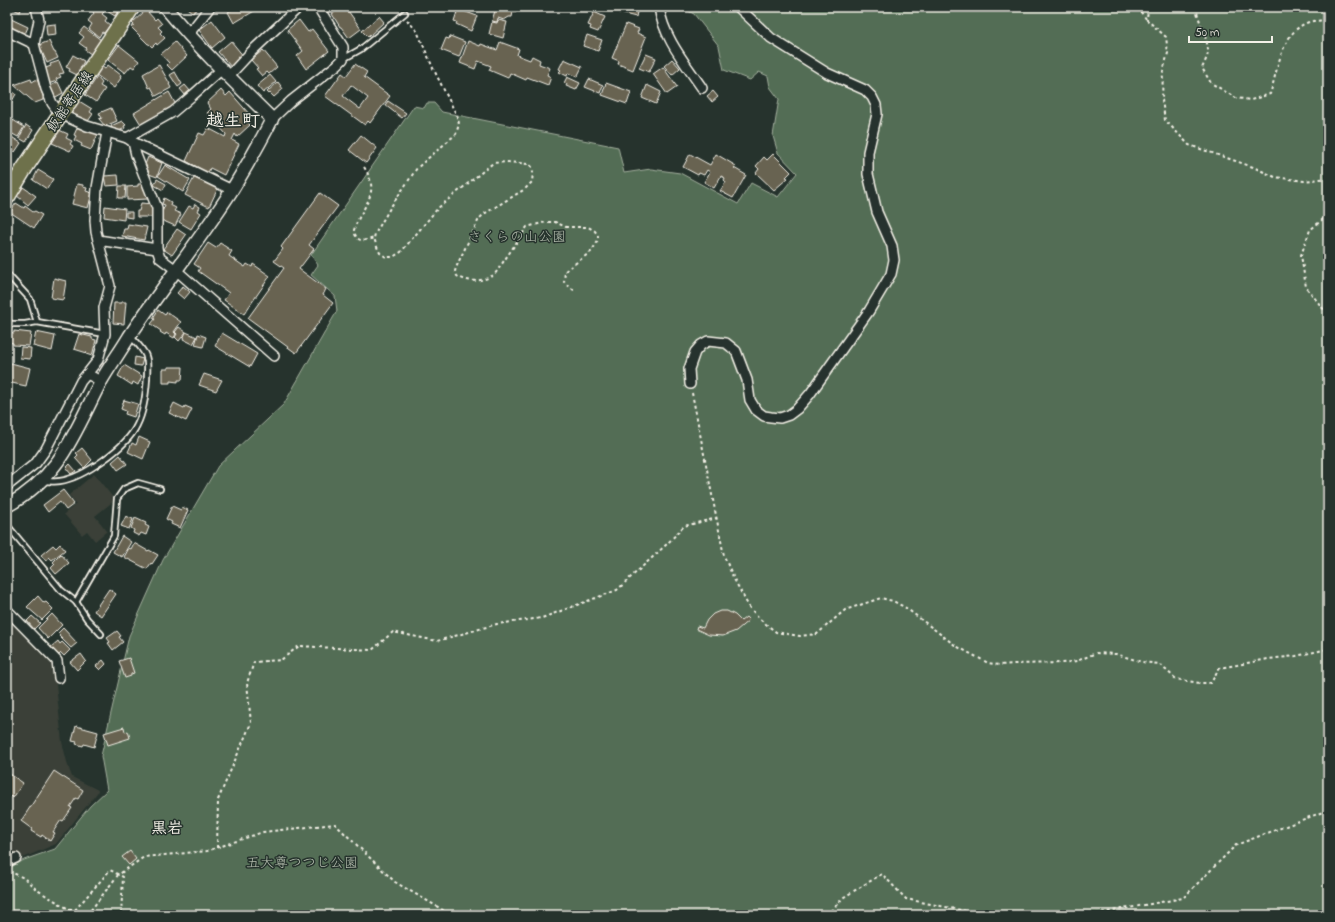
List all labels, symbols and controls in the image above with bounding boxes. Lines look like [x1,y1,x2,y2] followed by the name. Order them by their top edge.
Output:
[1189,18,1272,44] scale bar
[1195,24,1219,42] text: 50 m
[42,67,99,137] street label: 飯能寄居線
[206,109,260,135] district label: 越生町
[468,227,566,248] park label: さくらの山公園
[151,817,183,841] district label: 黒岩
[246,853,358,874] park label: 五大尊つつじ公園

